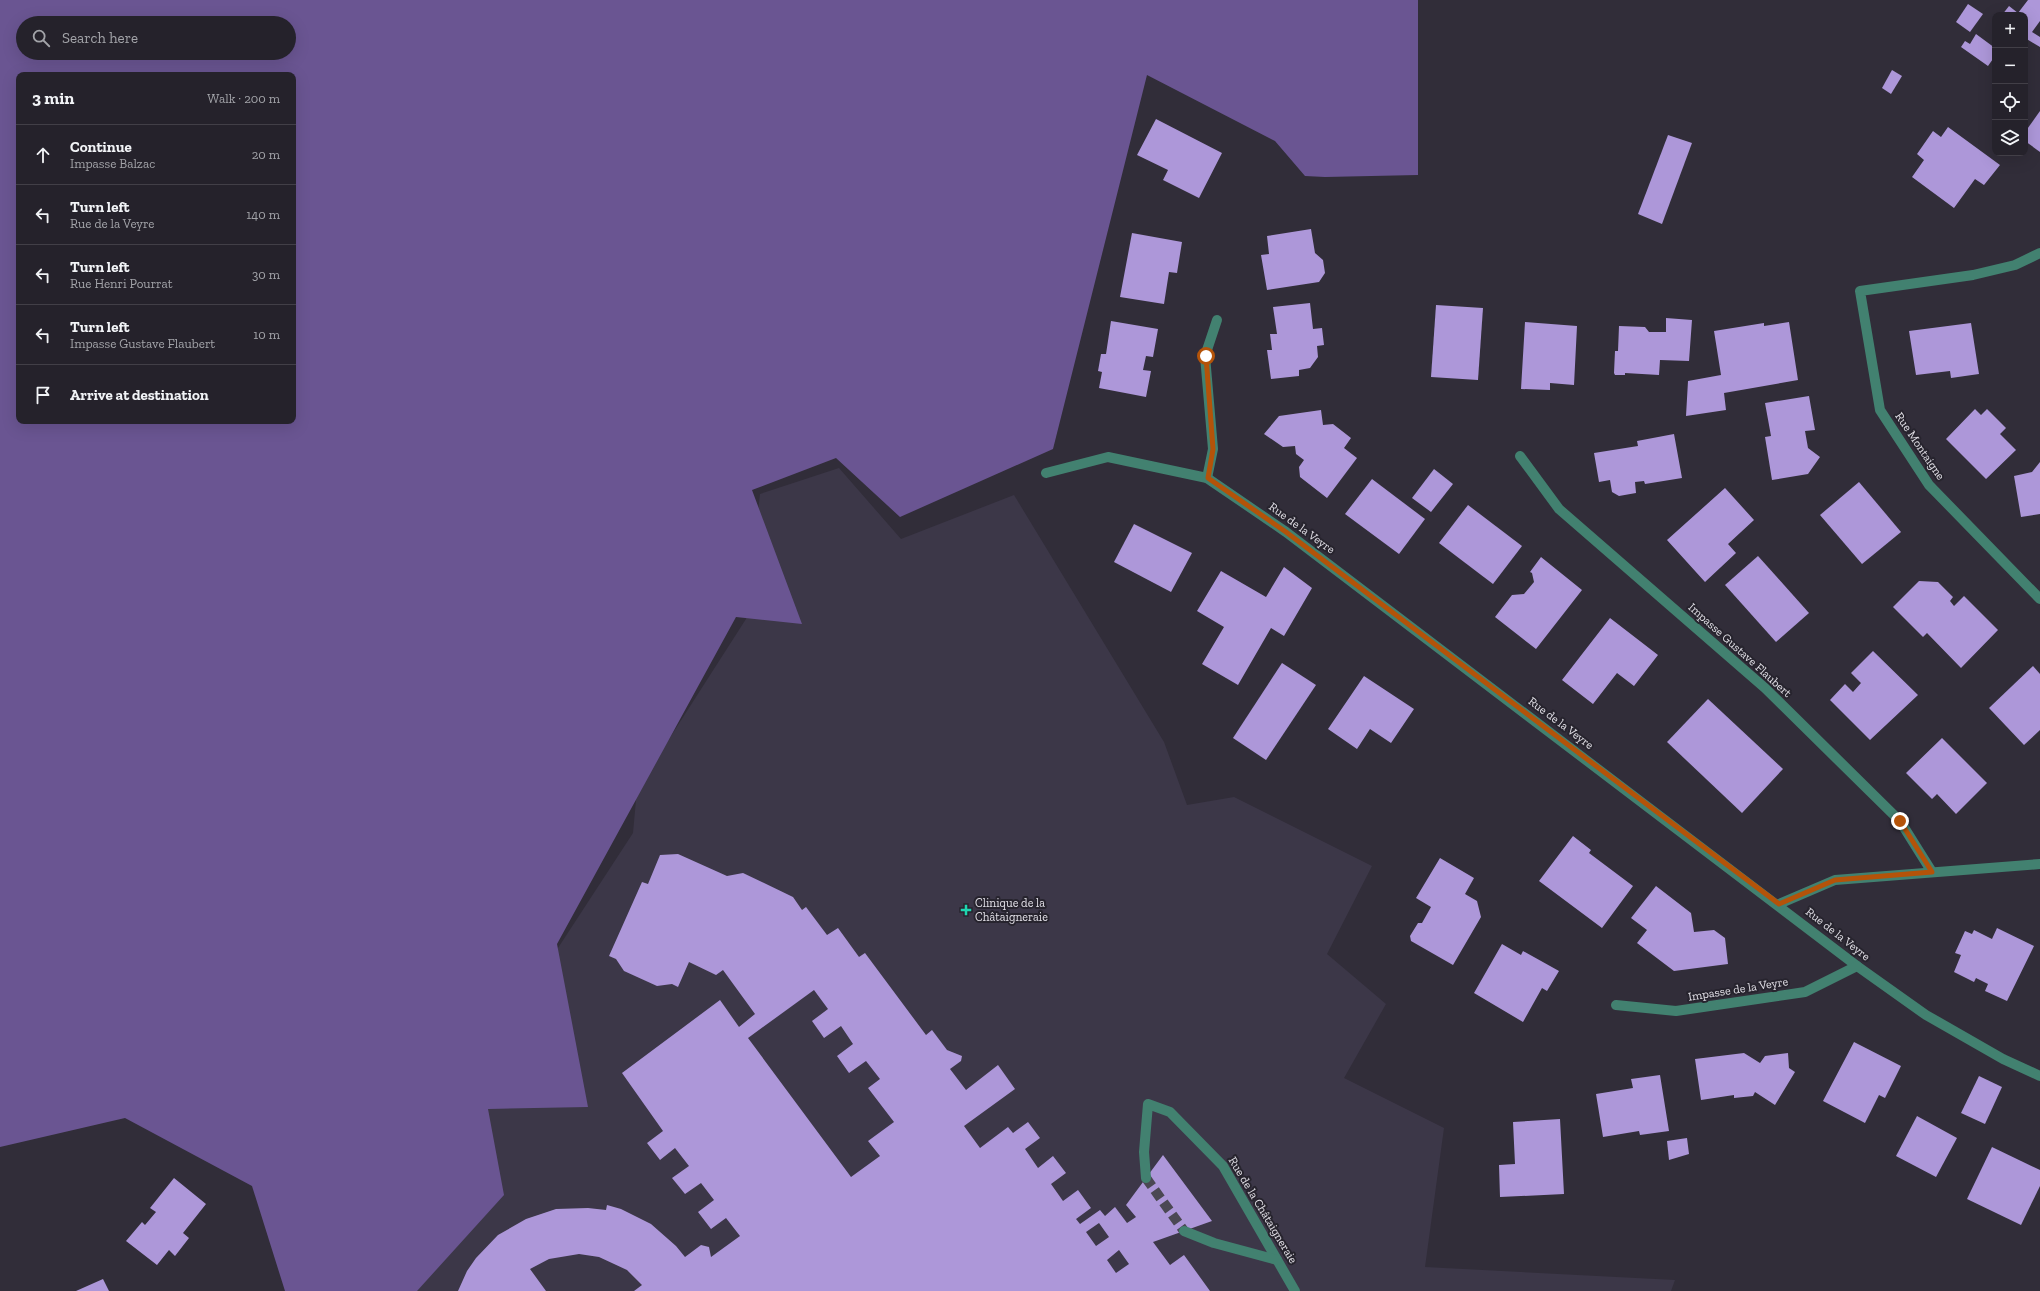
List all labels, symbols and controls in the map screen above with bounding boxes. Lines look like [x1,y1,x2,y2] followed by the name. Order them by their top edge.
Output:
[1992,12,2028,156] map controls
[1992,12,2028,48] button: +
[16,16,296,60] search box
[30,27,52,49] icon: search
[62,29,138,47] text: Search here
[1992,48,2028,84] button: −
[1992,84,2028,120] button: locate
[32,88,74,108] text: 3 min
[207,91,280,106] text: Walk · 200 m
[1992,120,2028,156] button: layers
[70,138,132,156] text: Continue
[32,144,54,166] icon: ahead
[252,147,280,162] text: 20 m
[70,156,155,171] text: Impasse Balzac
[70,198,130,216] text: Turn left
[32,204,54,226] icon: left
[246,207,280,222] text: 140 m
[70,216,154,231] text: Rue de la Veyre
[70,258,130,276] text: Turn left
[32,264,54,286] icon: left
[252,267,280,282] text: 30 m
[70,276,173,291] text: Rue Henri Pourrat
[70,318,130,336] text: Turn left
[32,324,54,346] icon: left
[253,327,280,342] text: 10 m
[70,336,215,351] text: Impasse Gustave Flaubert
[1197,347,1215,365] route start
[32,384,54,406] icon: arrive
[70,386,209,404] text: Arrive at destination
[1892,410,1948,483] street label: Rue Montaigne
[1266,499,1338,557] street label: Rue de la Veyre
[1686,600,1795,700] street label: Impasse Gustave Flaubert
[1526,694,1597,752] street label: Rue de la Veyre
[1891,812,1909,830] route end
[975,896,1048,924] place label: Clinique de la Châtaigneraie
[960,904,972,916] marker: Clinique de la Châtaigneraie
[1803,904,1873,964] street label: Rue de la Veyre
[1687,974,1789,1004] street label: Impasse de la Veyre
[1226,1154,1301,1266] street label: Rue de la Châtaigneraie

